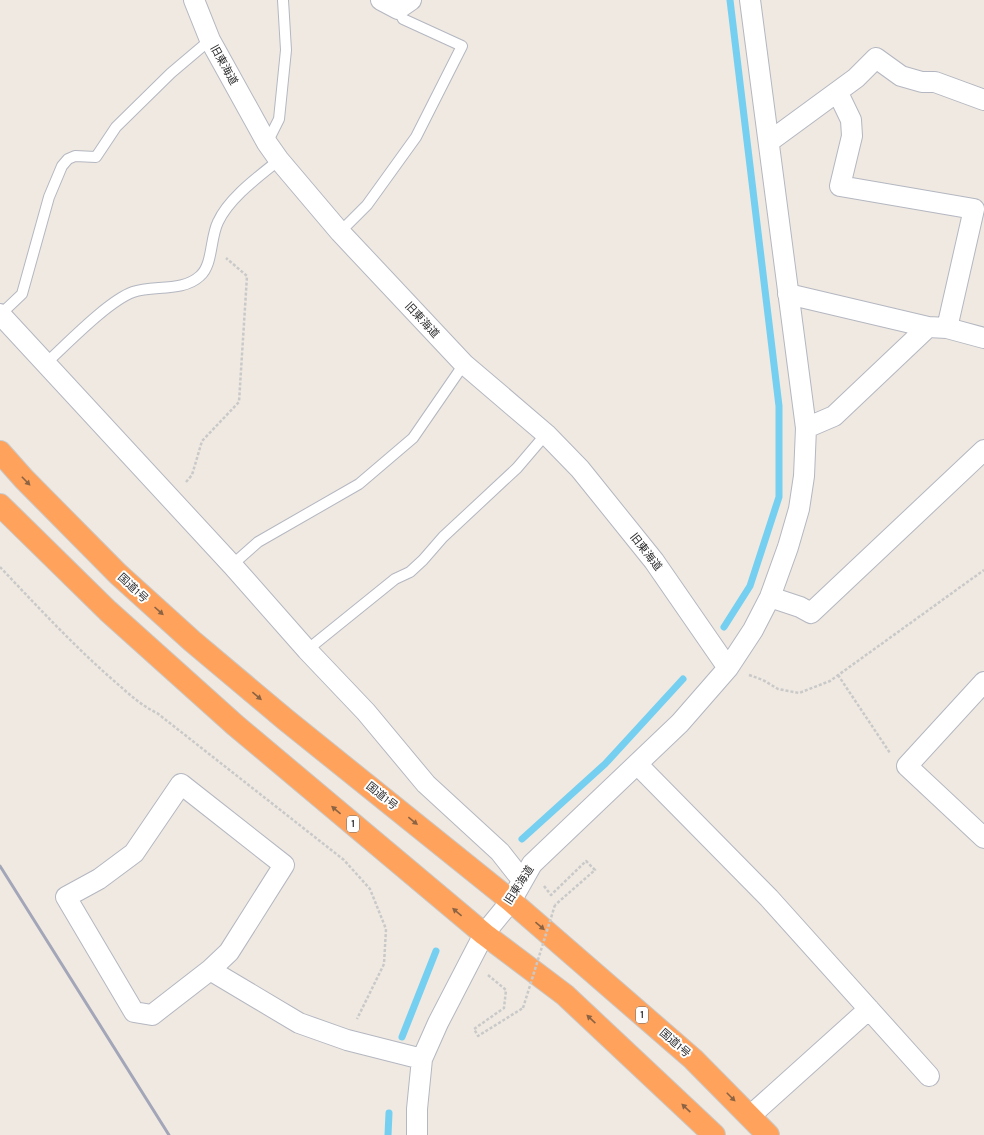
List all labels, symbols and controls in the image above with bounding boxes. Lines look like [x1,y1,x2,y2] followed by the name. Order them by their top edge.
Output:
[208,43,240,87] street label: 旧東海道
[402,299,442,341] street label: 旧東海道
[21,476,31,486] one-way arrow
[627,531,665,573] street label: 旧東海道
[115,571,151,605] street label: 国道1号
[154,606,163,615] one-way arrow
[252,691,262,700] one-way arrow
[364,779,400,813] street label: 国道1号
[331,805,341,814] one-way arrow
[347,816,359,832] road number: 1
[408,817,418,825] one-way arrow
[502,863,536,907] street label: 旧東海道
[452,907,462,916] one-way arrow
[535,922,545,931] one-way arrow
[636,1007,648,1023] road number: 1
[586,1015,596,1024] one-way arrow
[657,1026,693,1060] street label: 国道1号
[726,1092,736,1102] one-way arrow
[681,1103,691,1113] one-way arrow

